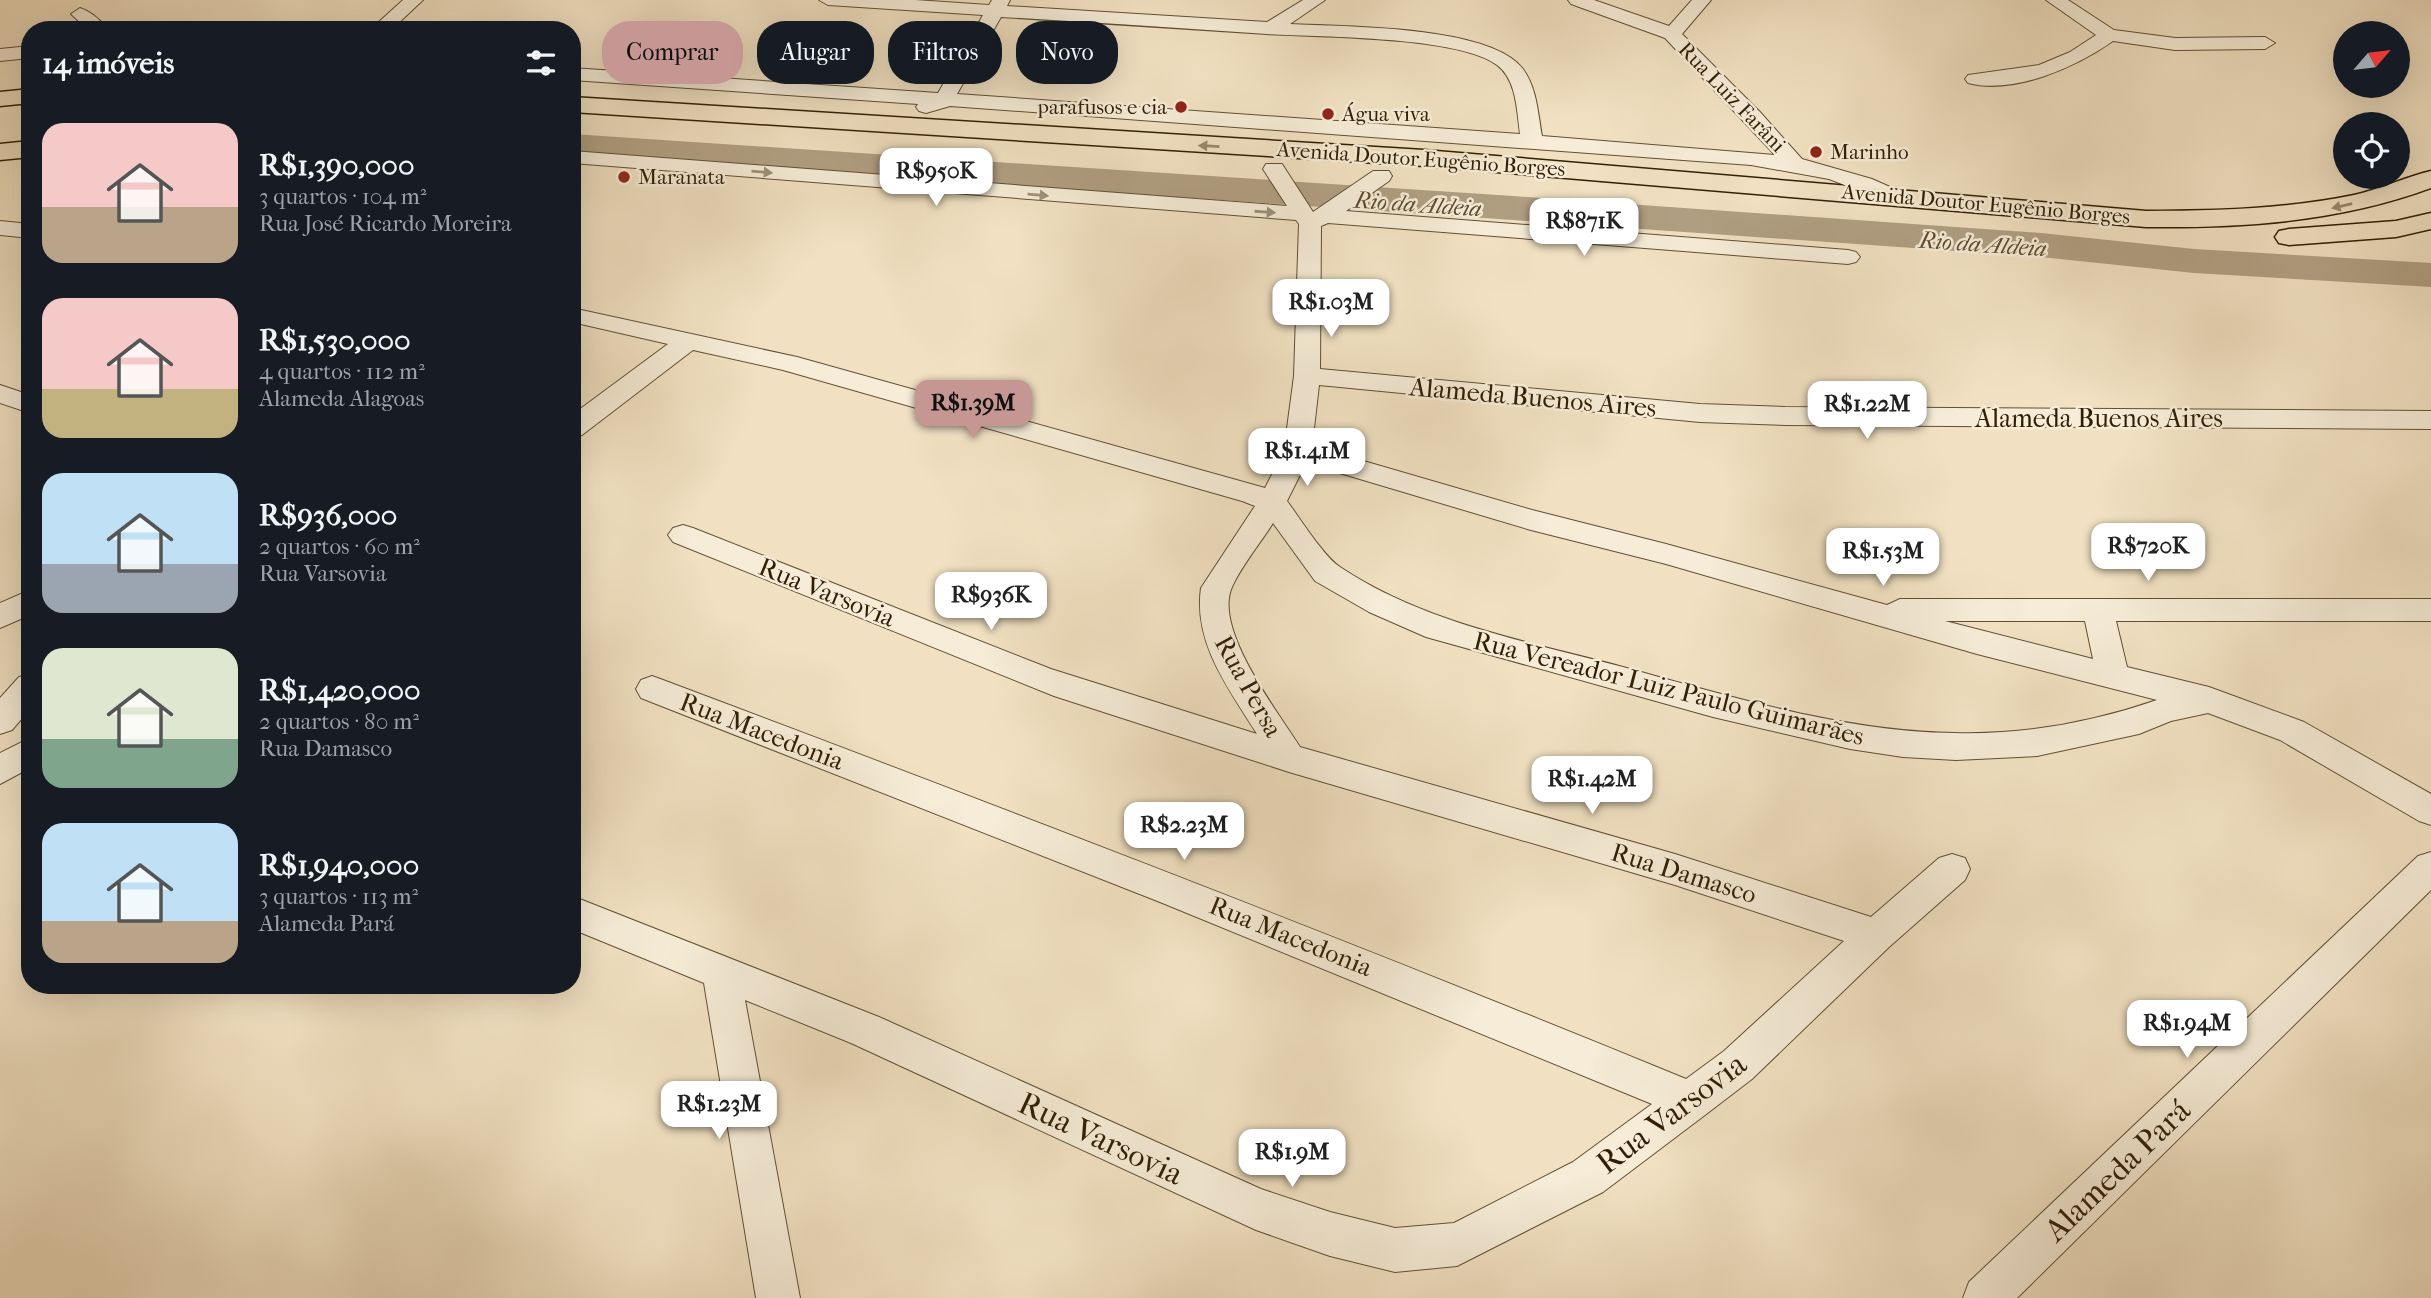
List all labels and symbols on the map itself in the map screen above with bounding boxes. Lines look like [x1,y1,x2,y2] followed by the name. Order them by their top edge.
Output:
[2333,21,2410,98] north arrow
[1674,37,1790,157] street label: Rua Luiz Farâni
[1037,95,1167,119] place label: parafusos e cia
[1173,99,1189,115] marker: parafusos e cia
[1341,102,1430,126] place label: Água viva
[1320,106,1336,122] marker: Água viva
[1275,137,1566,181] street label: Avenida Doutor Eugênio Borges
[1198,140,1220,151] one-way arrow
[1830,140,1909,164] place label: Marinho
[1808,144,1824,160] marker: Marinho
[879,148,993,208] pin: R$950K
[638,165,725,189] place label: Maranata
[752,167,774,178] one-way arrow
[616,169,632,185] marker: Maranata
[1840,179,2131,229] street label: Avenida Doutor Eugênio Borges
[1351,186,1483,222] water label: Rio da Aldeia
[1027,190,1049,201] one-way arrow
[1527,198,1641,258] pin: R$871K
[2331,200,2353,211] one-way arrow
[1254,207,1276,218] one-way arrow
[1916,226,2048,262] water label: Rio da Aldeia
[1266,280,1396,339] pin: R$1.03M
[1407,371,1658,424] street label: Alameda Buenos Aires
[908,380,1038,440] pin: R$1.39M
[1802,382,1932,441] pin: R$1.22M
[1974,403,2223,434] street label: Alameda Buenos Aires
[1242,428,1372,488] pin: R$1.41M
[2091,524,2205,583] pin: R$720K
[1818,528,1948,588] pin: R$1.53M
[754,551,900,634] street label: Rua Varsovia
[934,572,1048,632] pin: R$936K
[1470,625,1867,752] street label: Rua Vereador Luiz Paulo Guimarães
[1208,630,1290,743] street label: Rua Persa
[676,686,849,777] street label: Rua Macedonia
[1527,756,1657,816] pin: R$1.42M
[1119,802,1249,862] pin: R$2.23M
[1607,837,1760,910] street label: Rua Damasco
[1205,890,1378,984] street label: Rua Macedonia
[2122,1000,2252,1060] pin: R$1.94M
[1589,1045,1754,1182] street label: Rua Varsovia
[654,1082,784,1141] pin: R$1.23M
[1013,1084,1190,1193] street label: Rua Varsovia
[2035,1091,2199,1250] street label: Alameda Pará
[1235,1130,1349,1189] pin: R$1.9M

